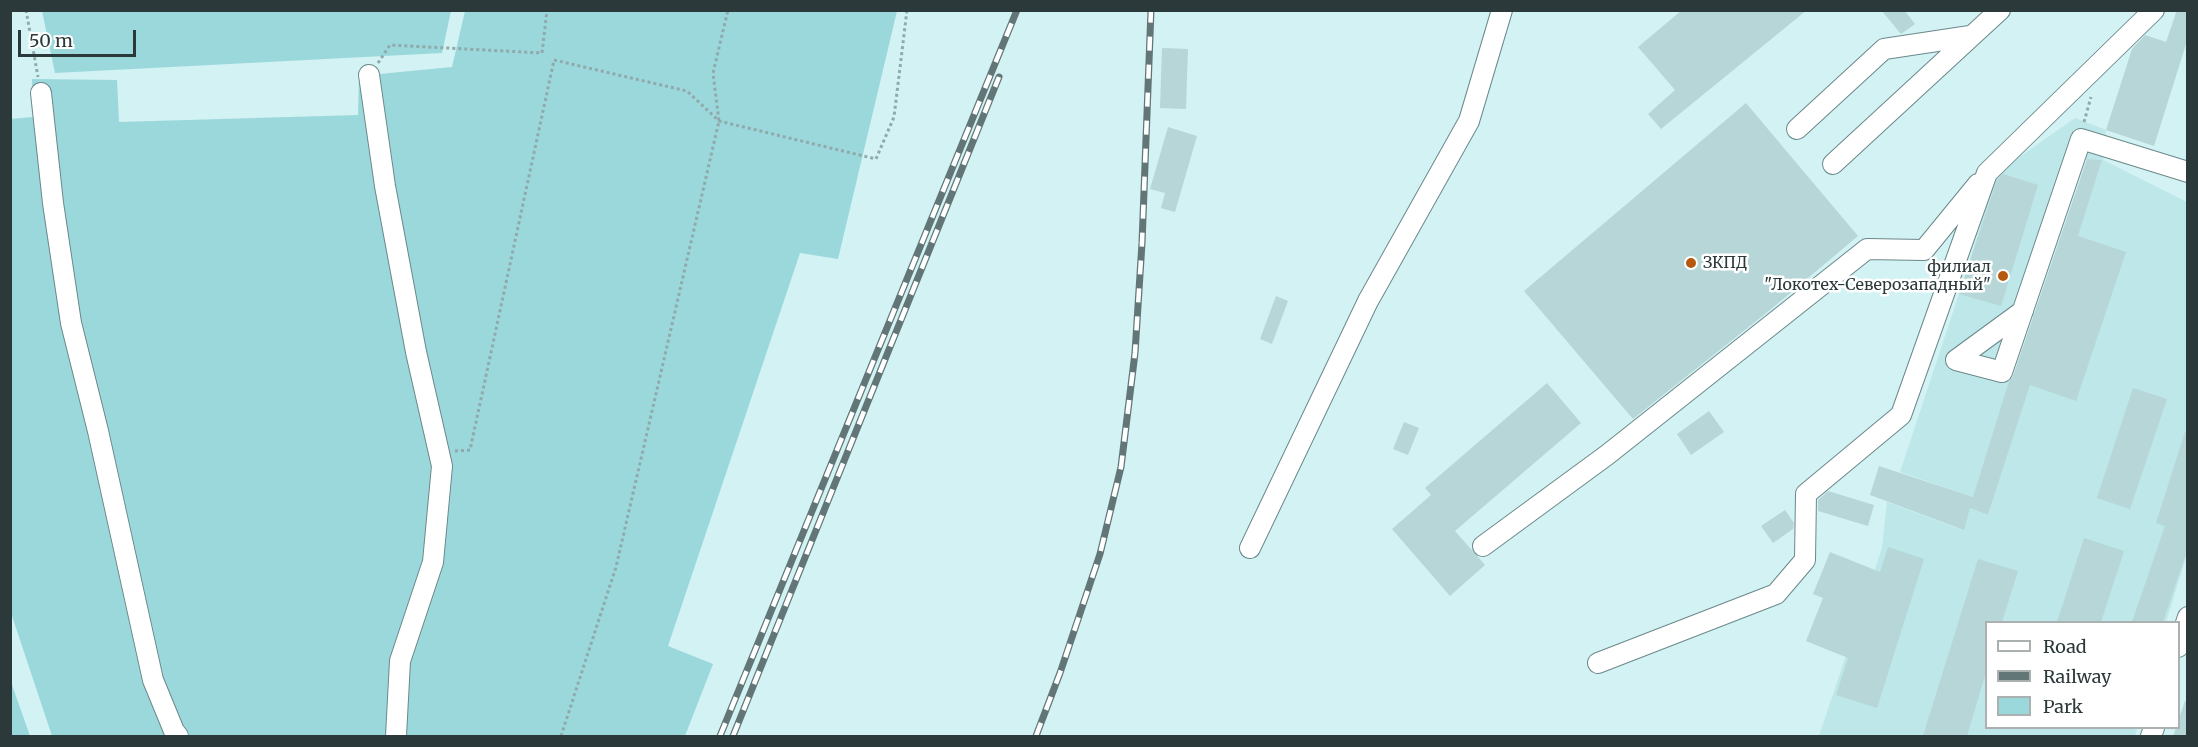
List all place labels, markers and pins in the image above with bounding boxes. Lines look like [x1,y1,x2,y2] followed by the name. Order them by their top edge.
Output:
[1703,253,1748,273] place label: ЗКПД
[1684,256,1698,270] marker: ЗКПД
[1764,257,1991,295] place label: филиал "Локотех-Северозападный"
[1996,269,2010,283] marker: филиал "Локотех-Северозападный"

